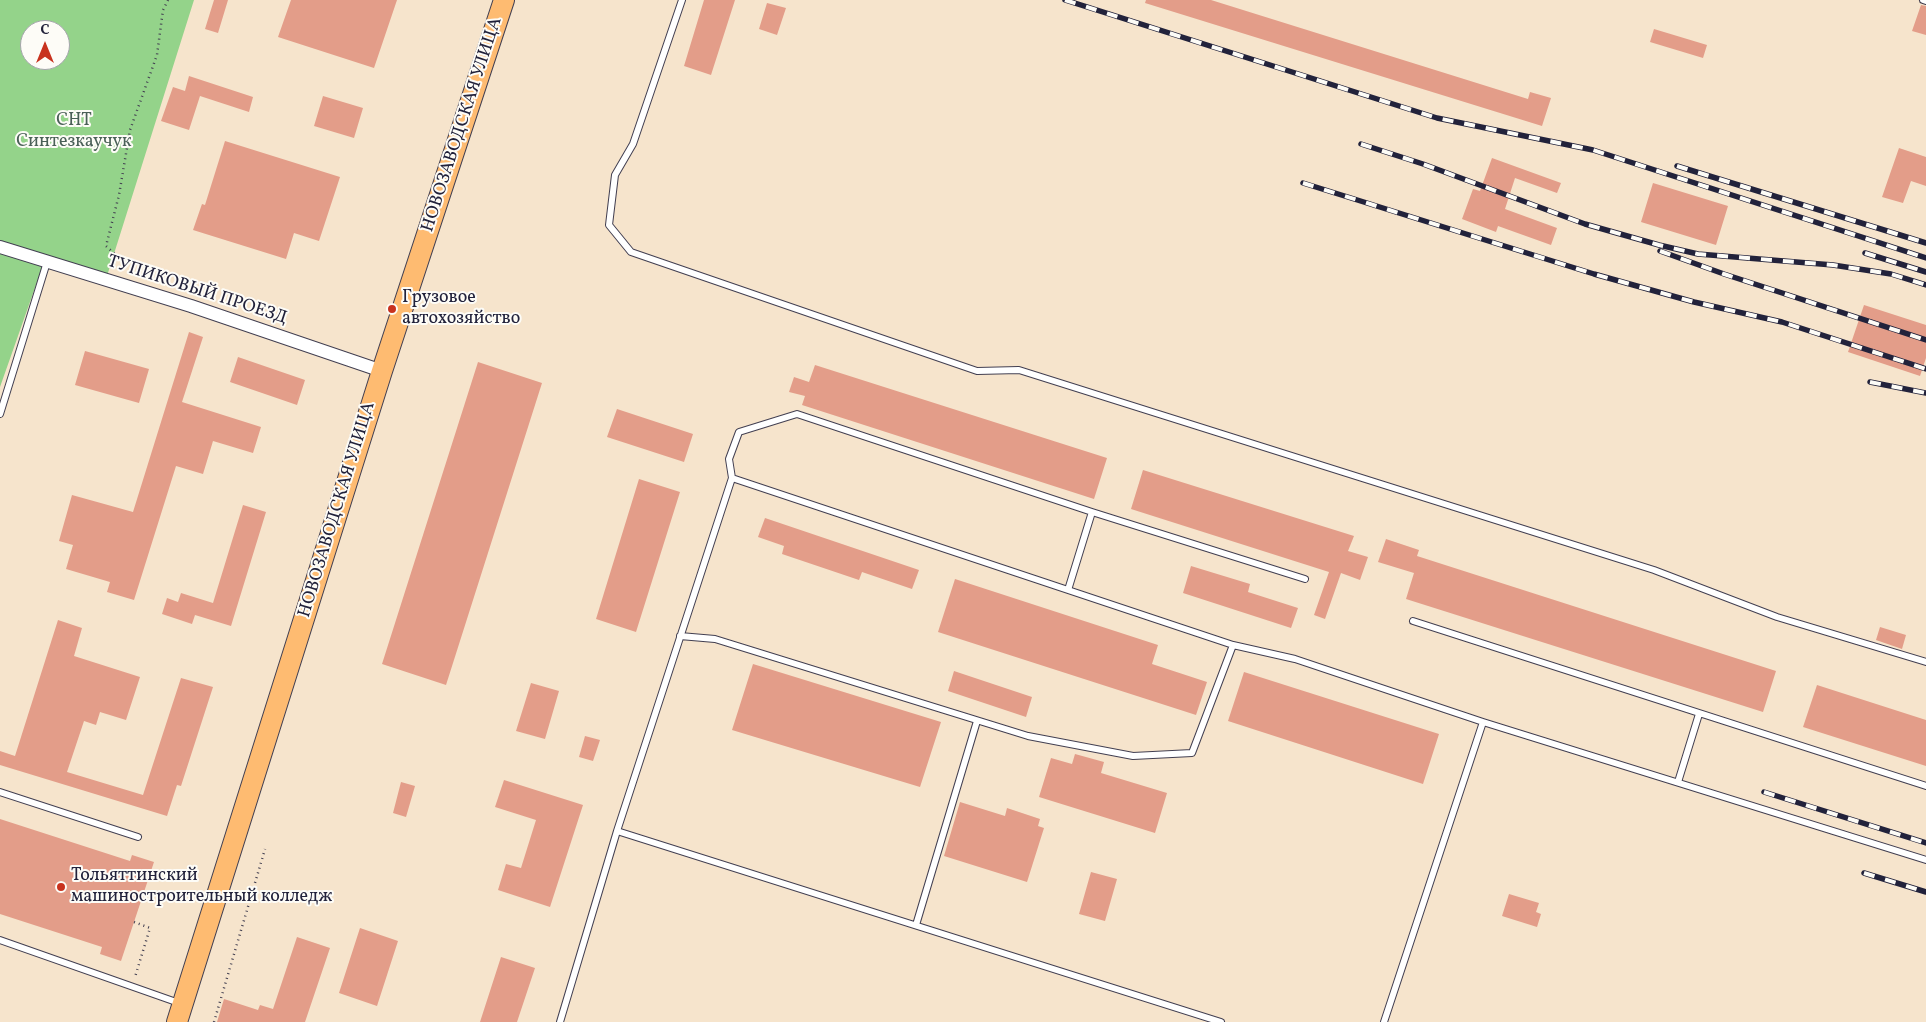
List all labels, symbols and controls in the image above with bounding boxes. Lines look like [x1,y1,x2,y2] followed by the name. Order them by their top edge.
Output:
[418,15,508,235] street label: НОВОЗАВОДСКАЯ УЛИЦА
[20,20,70,70] north arrow
[40,21,50,40] text: С
[16,111,132,154] park label: СНТ Синтезкаучук
[104,252,290,330] street label: ТУПИКОВЫЙ ПРОЕЗД
[402,288,520,330] place label: Грузовое автохозяйство
[386,303,398,315] marker: Грузовое автохозяйство
[295,399,381,621] street label: НОВОЗАВОДСКАЯ УЛИЦА
[71,866,333,909] place label: Тольяттинский машиностроительный колледж
[55,881,67,893] marker: Тольяттинский машиностроительный колледж

